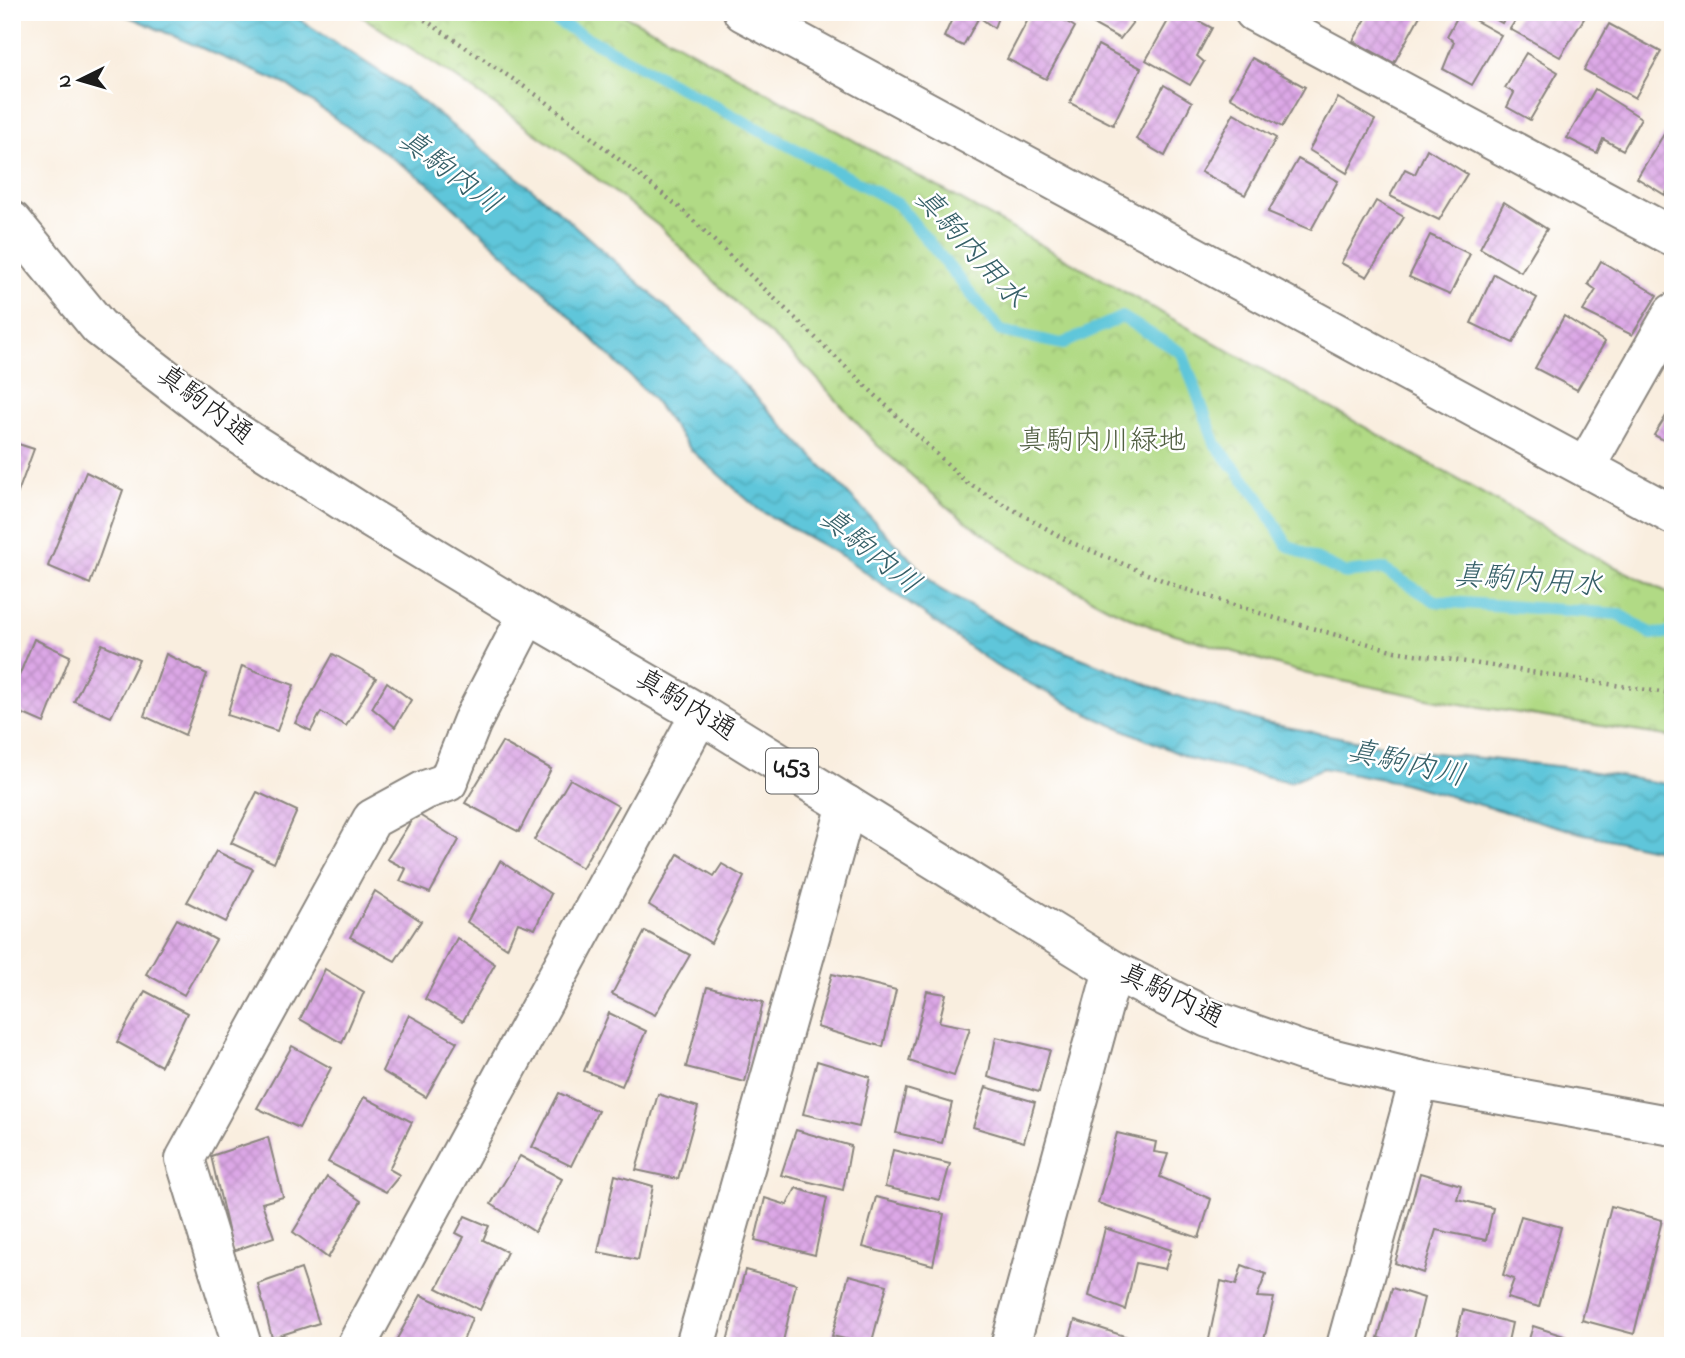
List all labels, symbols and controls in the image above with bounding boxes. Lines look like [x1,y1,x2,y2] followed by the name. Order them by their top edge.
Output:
[46,46,116,116] north arrow
[52,74,80,89] text: N
[388,119,510,227] water label: 真駒内川
[902,179,1036,319] water label: 真駒内用水
[147,356,261,456] street label: 真駒内通
[1018,422,1186,463] park label: 真駒内川緑地
[809,497,929,607] water label: 真駒内川
[1452,555,1604,609] water label: 真駒内用水
[626,660,744,752] street label: 真駒内通
[1343,730,1469,800] water label: 真駒内川
[766,748,818,793] road number: 453
[1112,954,1230,1040] street label: 真駒内通

